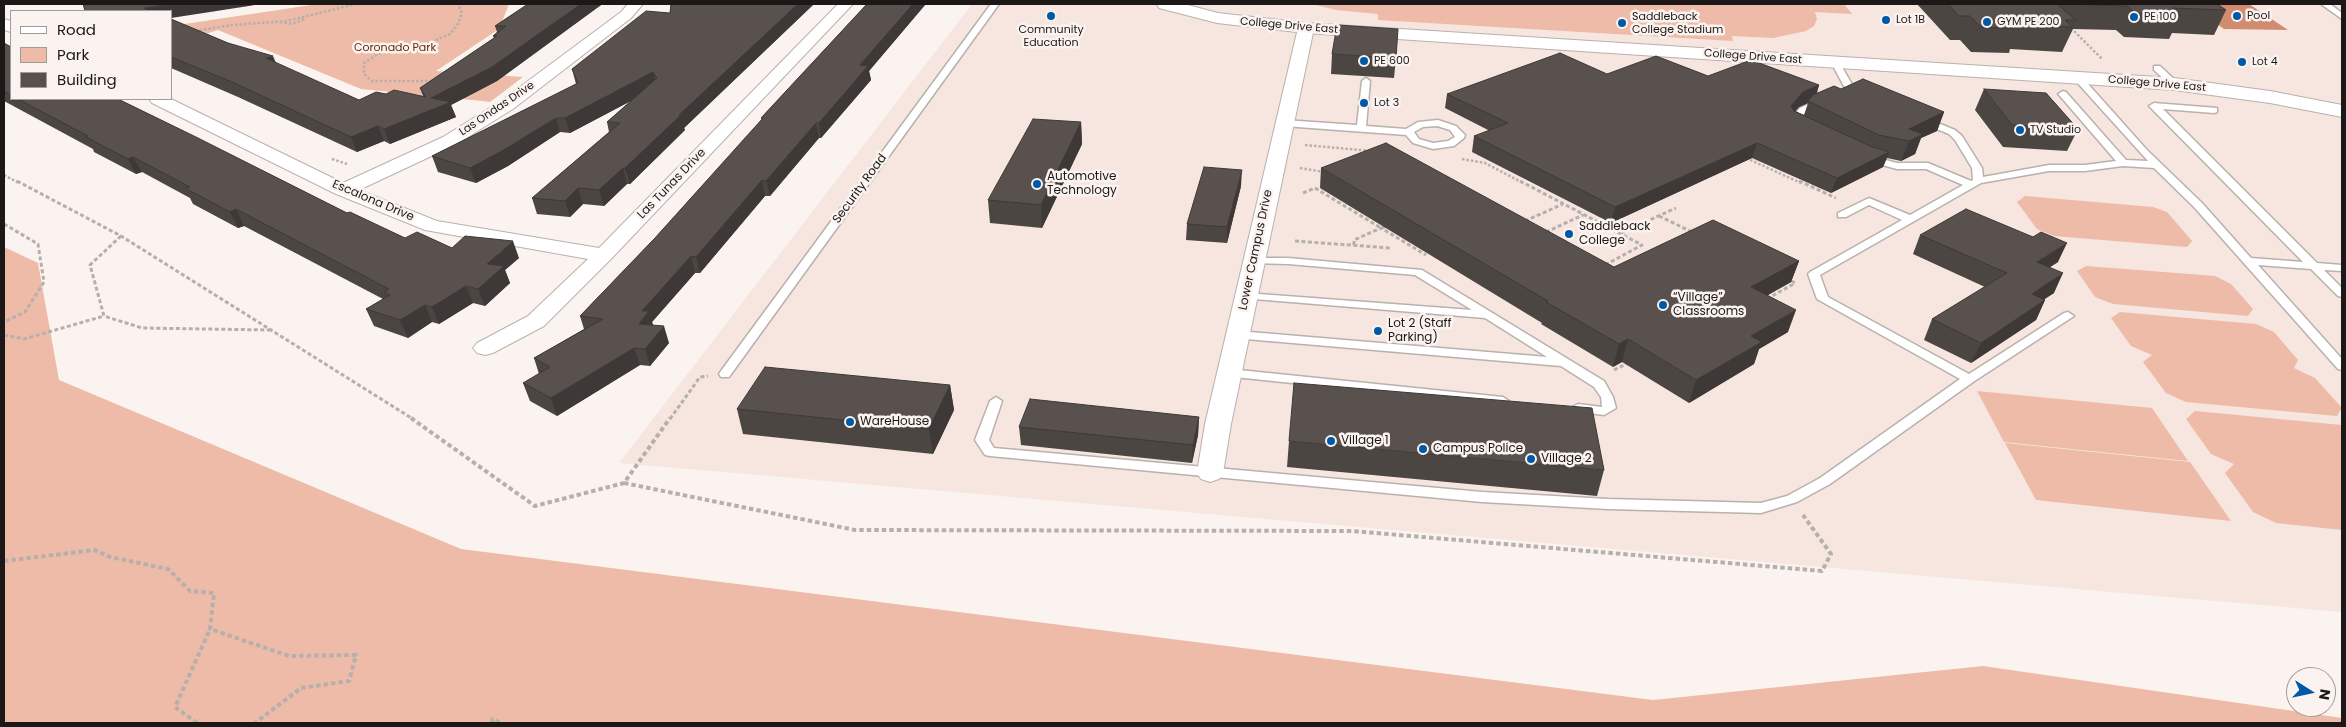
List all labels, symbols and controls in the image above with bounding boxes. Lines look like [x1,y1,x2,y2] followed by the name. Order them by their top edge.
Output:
[2247,9,2270,23] place label: Pool
[10,10,172,100] legend
[1045,10,1057,22] marker: Community Education
[1632,10,1723,36] place label: Saddleback College Stadium
[2144,10,2176,24] place label: PE 100
[2231,10,2243,22] marker: Pool
[2128,11,2140,23] marker: PE 100
[1896,13,1925,27] place label: Lot 1B
[1880,14,1892,26] marker: Lot 1B
[1239,15,1339,37] street label: College Drive East
[1997,15,2059,29] place label: GYM PE 200
[1981,16,1993,28] marker: GYM PE 200
[1616,17,1628,29] marker: Saddleback College Stadium
[57,19,96,40] text: Road
[1018,23,1084,49] place label: Community Education
[354,41,436,55] park label: Coronado Park
[57,44,89,65] text: Park
[1704,47,1802,67] street label: College Drive East
[1374,54,1410,68] place label: PE 600
[1358,55,1370,67] marker: PE 600
[2252,55,2278,69] place label: Lot 4
[2236,56,2248,68] marker: Lot 4
[57,69,117,90] text: Building
[2107,73,2207,95] street label: College Drive East
[457,79,537,139] street label: Las Ondas Drive
[1374,96,1399,110] place label: Lot 3
[1358,97,1370,109] marker: Lot 3
[2030,123,2081,137] place label: TV Studio
[2014,124,2026,136] marker: TV Studio
[635,146,709,222] street label: Las Tunas Drive
[830,151,890,227] street label: Security Road
[1047,170,1117,198] place label: Automotive Technology
[330,177,416,225] street label: Escalona Drive
[1031,178,1043,190] marker: Automotive Technology
[1236,188,1276,312] street label: Lower Campus Drive
[1579,220,1650,248] place label: Saddleback College
[1563,228,1575,240] marker: Saddleback College
[1673,291,1744,319] place label: “Village” Classrooms
[1657,299,1669,311] marker: “Village” Classrooms
[1388,317,1451,345] place label: Lot 2 (Staff Parking)
[1372,325,1384,337] marker: Lot 2 (Staff Parking)
[860,415,929,429] place label: WareHouse
[844,416,856,428] marker: WareHouse
[1341,434,1389,448] place label: Village 1
[1325,435,1337,447] marker: Village 1
[1433,442,1523,456] place label: Campus Police
[1417,443,1429,455] marker: Campus Police
[1541,452,1592,466] place label: Village 2
[1525,453,1537,465] marker: Village 2
[2286,667,2336,717] north arrow
[2314,688,2336,701] text: N

